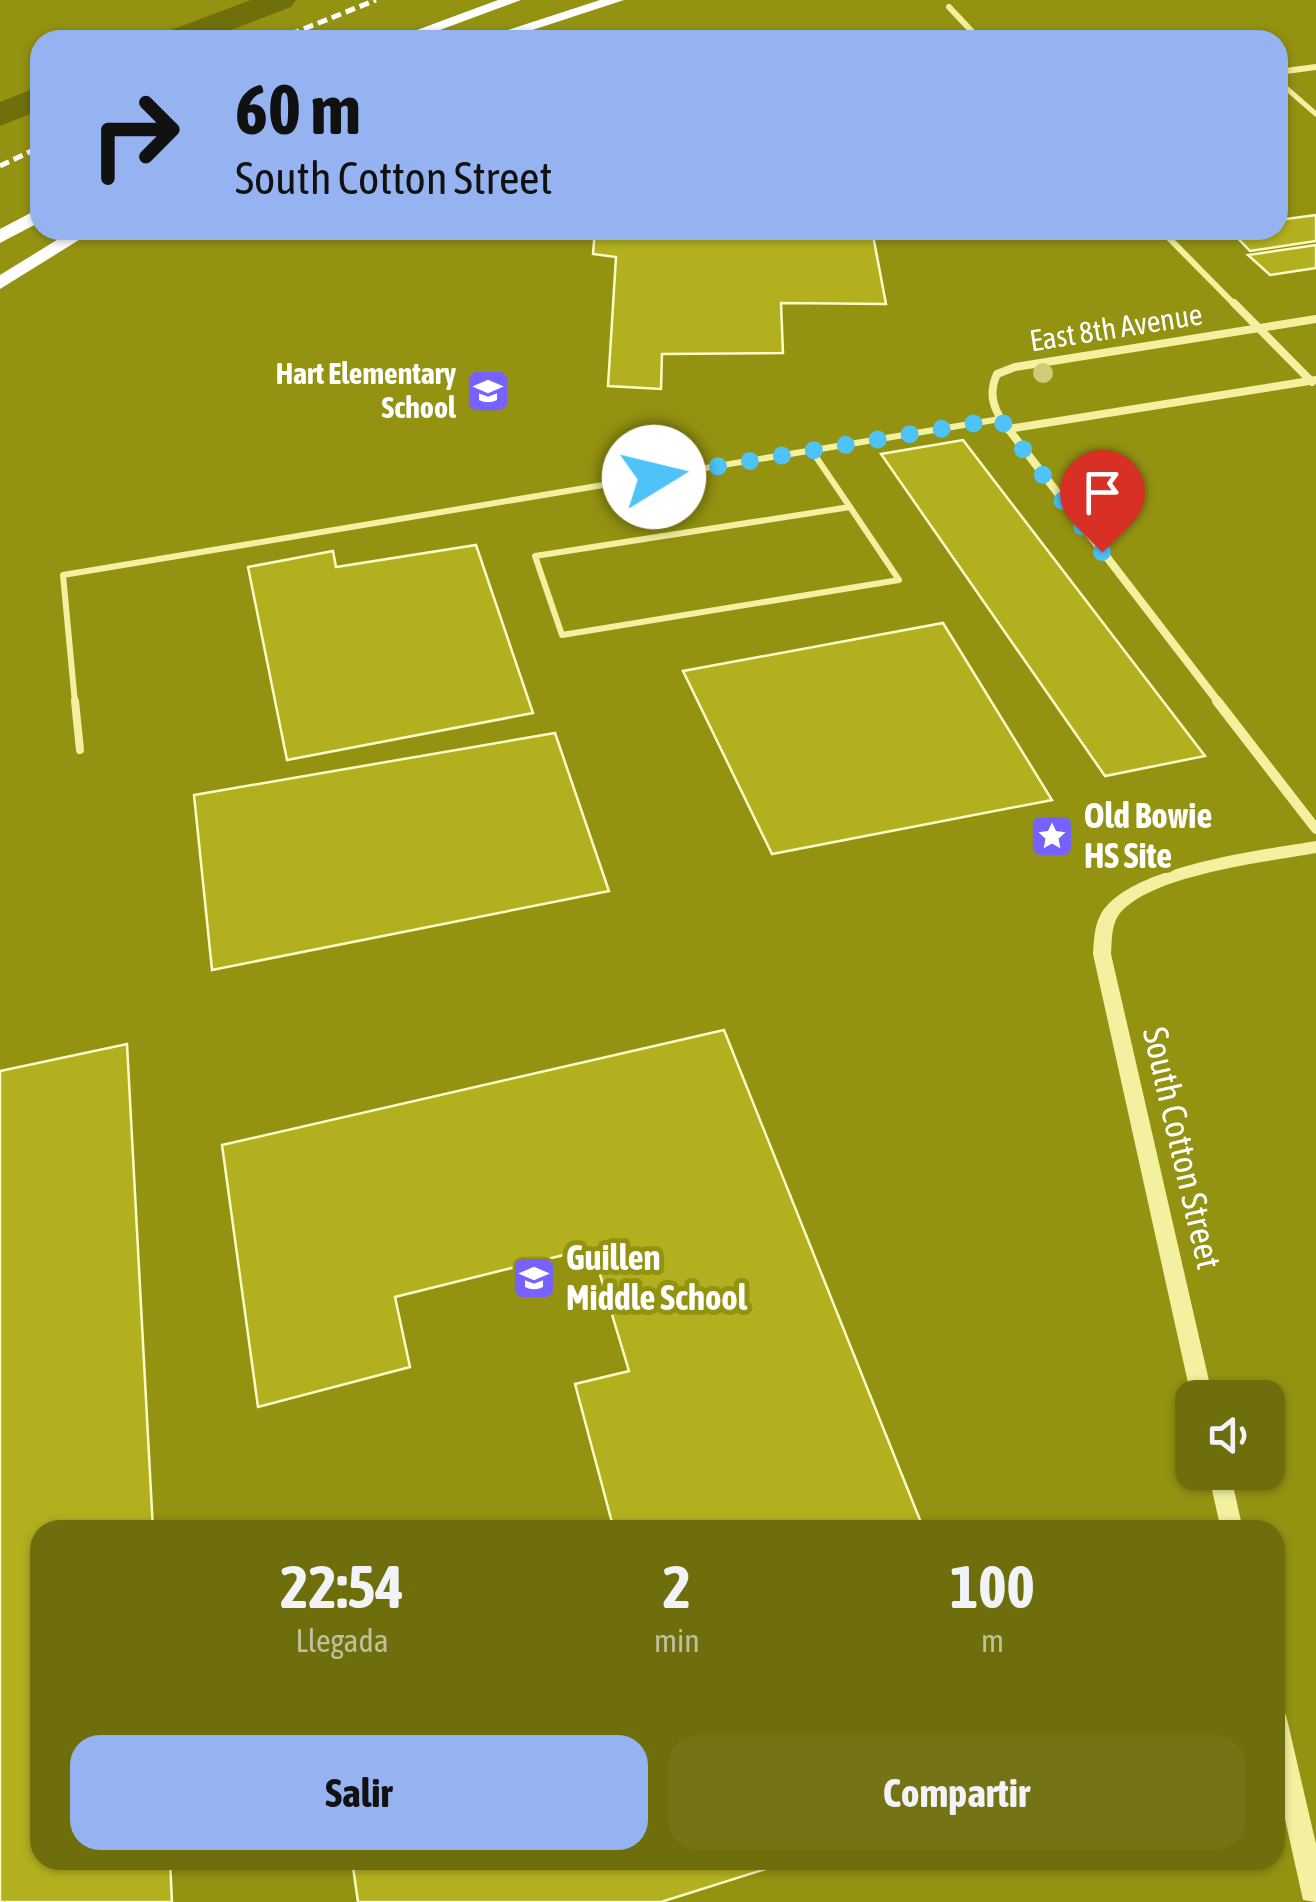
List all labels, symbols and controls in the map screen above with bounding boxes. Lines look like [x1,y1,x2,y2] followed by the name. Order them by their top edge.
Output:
[235,69,361,149] text: 60 m
[70,70,200,200] icon: right
[235,152,552,204] text: South Cotton Street
[1027,297,1205,357] street label: East 8th Avenue
[276,356,457,424] place label: Hart Elementary School
[465,368,511,414] school or university icon: Hart Elementary School
[602,425,706,529] position arrow
[1060,450,1145,553] pin
[1075,465,1130,520] icon: arrive
[1084,795,1212,875] place label: Old Bowie HS Site
[1029,813,1075,859] place icon: Old Bowie HS Site
[1136,1023,1230,1273] street label: South Cotton Street
[566,1237,748,1317] place label: Guillen Middle School
[511,1255,557,1301] school or university icon: Guillen Middle School
[1175,1380,1285,1490] map controls
[1175,1380,1285,1490] button: sound
[280,1552,404,1621] text: 22:54
[663,1552,691,1621] text: 2
[950,1552,1035,1621] text: 100
[295,1622,389,1659] text: Llegada
[654,1622,700,1659] text: min
[981,1622,1004,1659] text: m
[70,1735,648,1850] button: Salir
[668,1735,1245,1850] button: Compartir

